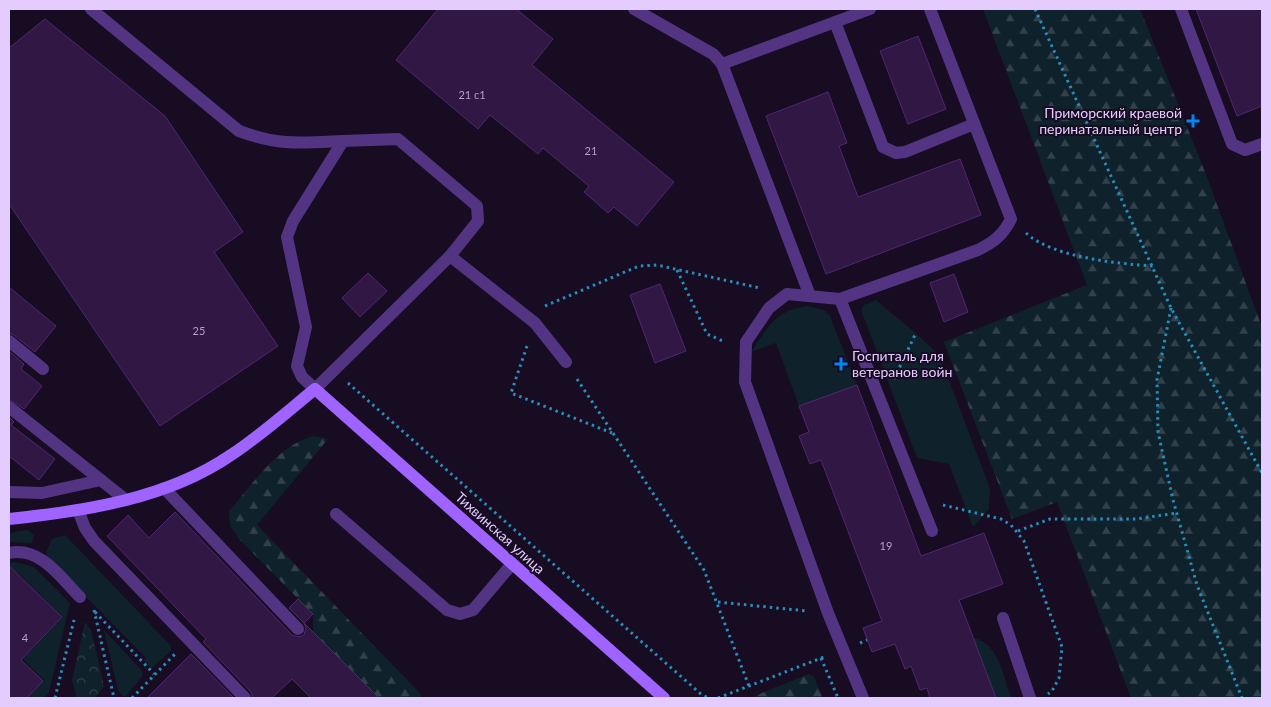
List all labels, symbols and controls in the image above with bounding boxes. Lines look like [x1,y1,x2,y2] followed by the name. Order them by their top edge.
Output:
[458,88,486,101] house number: 21 с1
[1039,104,1182,137] place label: Приморский краевой перинатальный центр
[1186,114,1200,128] marker: Приморский краевой перинатальный центр
[585,144,597,157] house number: 21
[193,324,205,337] house number: 25
[852,347,952,380] place label: Госпиталь для ветеранов войн
[834,357,848,371] marker: Госпиталь для ветеранов войн
[452,488,549,577] street label: Тихвинская улица
[880,539,892,552] house number: 19
[22,631,29,644] house number: 4

